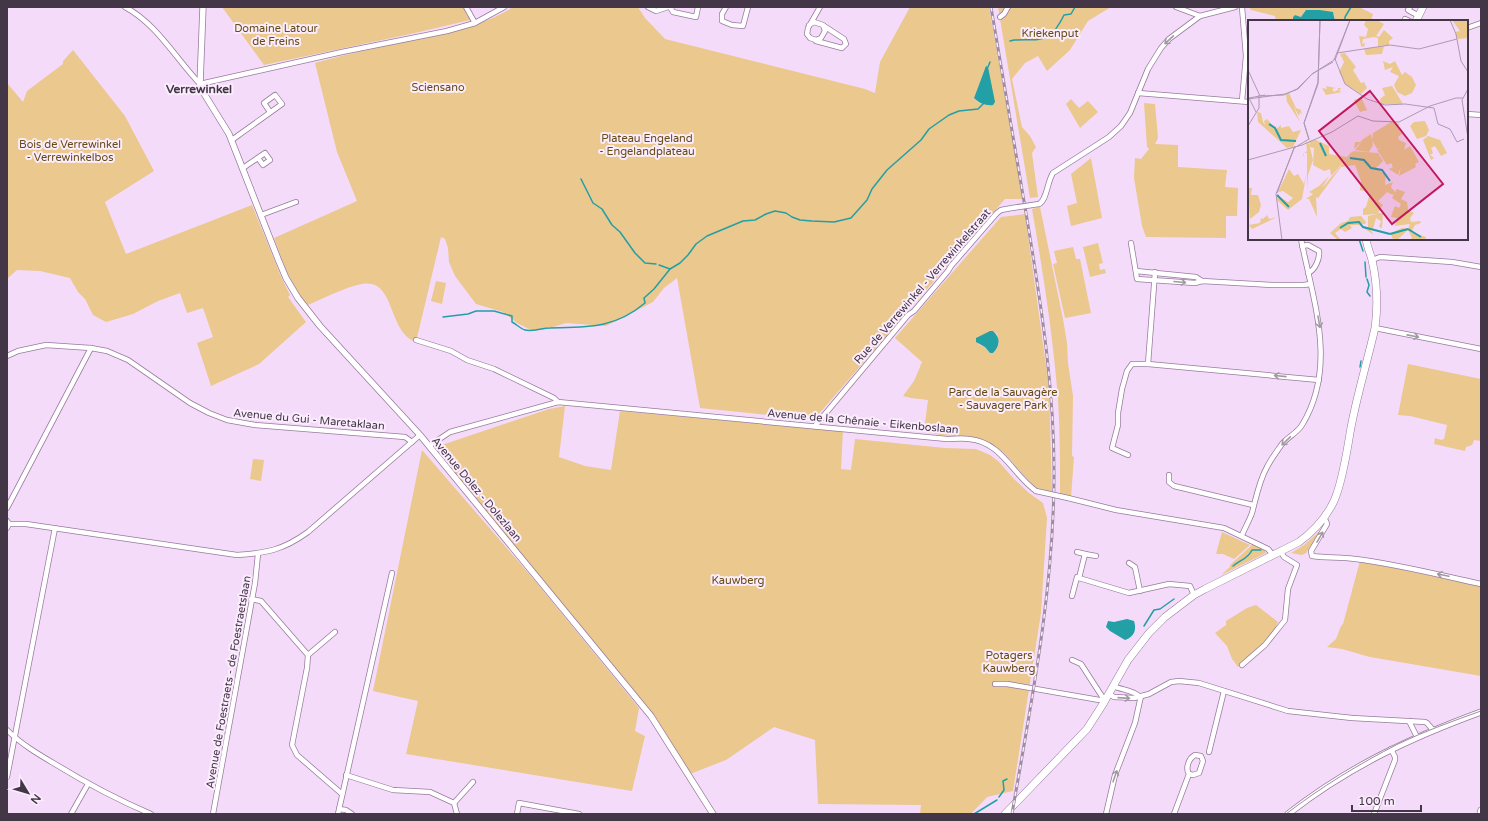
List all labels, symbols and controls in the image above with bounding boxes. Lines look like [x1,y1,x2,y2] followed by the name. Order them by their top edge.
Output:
[1248,20,1468,240] inset map
[234,22,319,48] park label: Domaine Latour de Freins
[1021,27,1079,40] park label: Kriekenput
[1164,35,1174,44] one-way arrow
[411,81,465,94] park label: Sciensano
[166,82,232,96] district label: Verrewinkel
[599,132,695,158] park label: Plateau Engeland - Engelandplateau
[19,138,121,164] park label: Bois de Verrewinkel - Verrewinkelbos
[851,206,993,367] street label: Rue de Verrewinkel - Verrewinkelstraat
[1173,278,1186,286] one-way arrow
[1315,315,1323,328] one-way arrow
[1406,332,1419,340] one-way arrow
[1274,373,1287,380] one-way arrow
[949,386,1057,412] park label: Parc de la Sauvagère - Sauvagere Park
[233,406,385,433] street label: Avenue du Gui - Maretaklaan
[767,407,959,436] street label: Avenue de la Chênaie - Eikenboslaan
[429,434,524,544] street label: Avenue Dolez - Dolezlaan
[1281,436,1291,446] one-way arrow
[1316,531,1324,543] one-way arrow
[1437,571,1450,579] one-way arrow
[711,574,765,587] park label: Kauwberg
[203,575,254,789] street label: Avenue de Foestraets - de Foestraetslaan
[982,649,1036,675] park label: Potagers Kauwberg
[1117,694,1130,701] one-way arrow
[1112,771,1120,783] one-way arrow
[8,773,48,813] north arrow
[1352,787,1421,813] scale bar
[28,791,43,806] text: N
[1358,794,1395,808] text: 100 m

